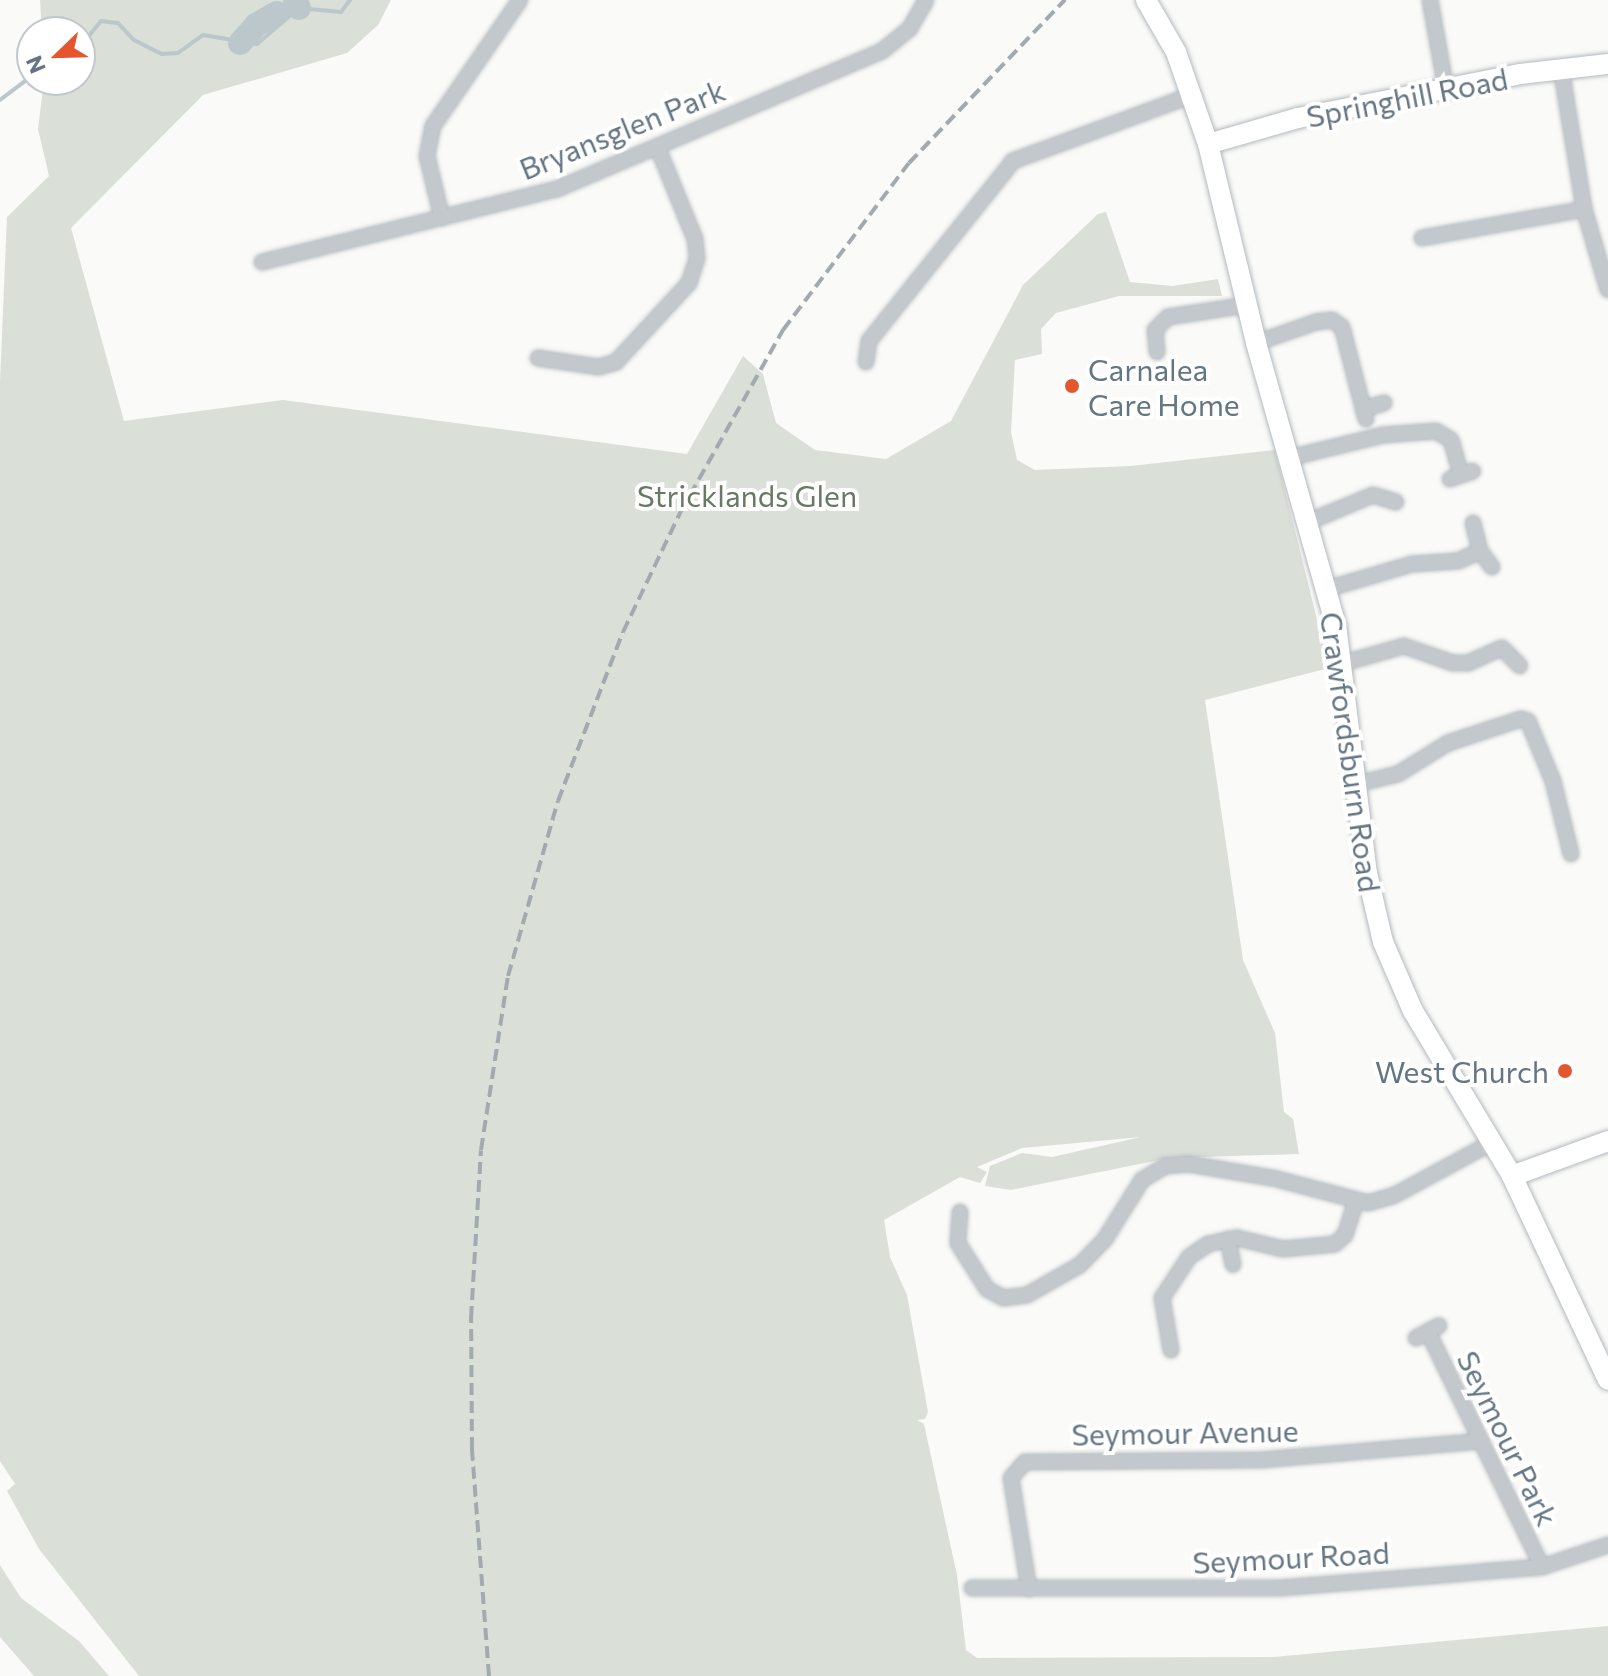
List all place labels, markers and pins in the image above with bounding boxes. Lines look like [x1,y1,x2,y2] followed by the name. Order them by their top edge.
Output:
[1088,351,1240,422] place label: Carnalea Care Home
[1063,377,1081,395] marker: Carnalea Care Home
[1375,1053,1549,1089] place label: West Church
[1556,1062,1574,1080] marker: West Church

